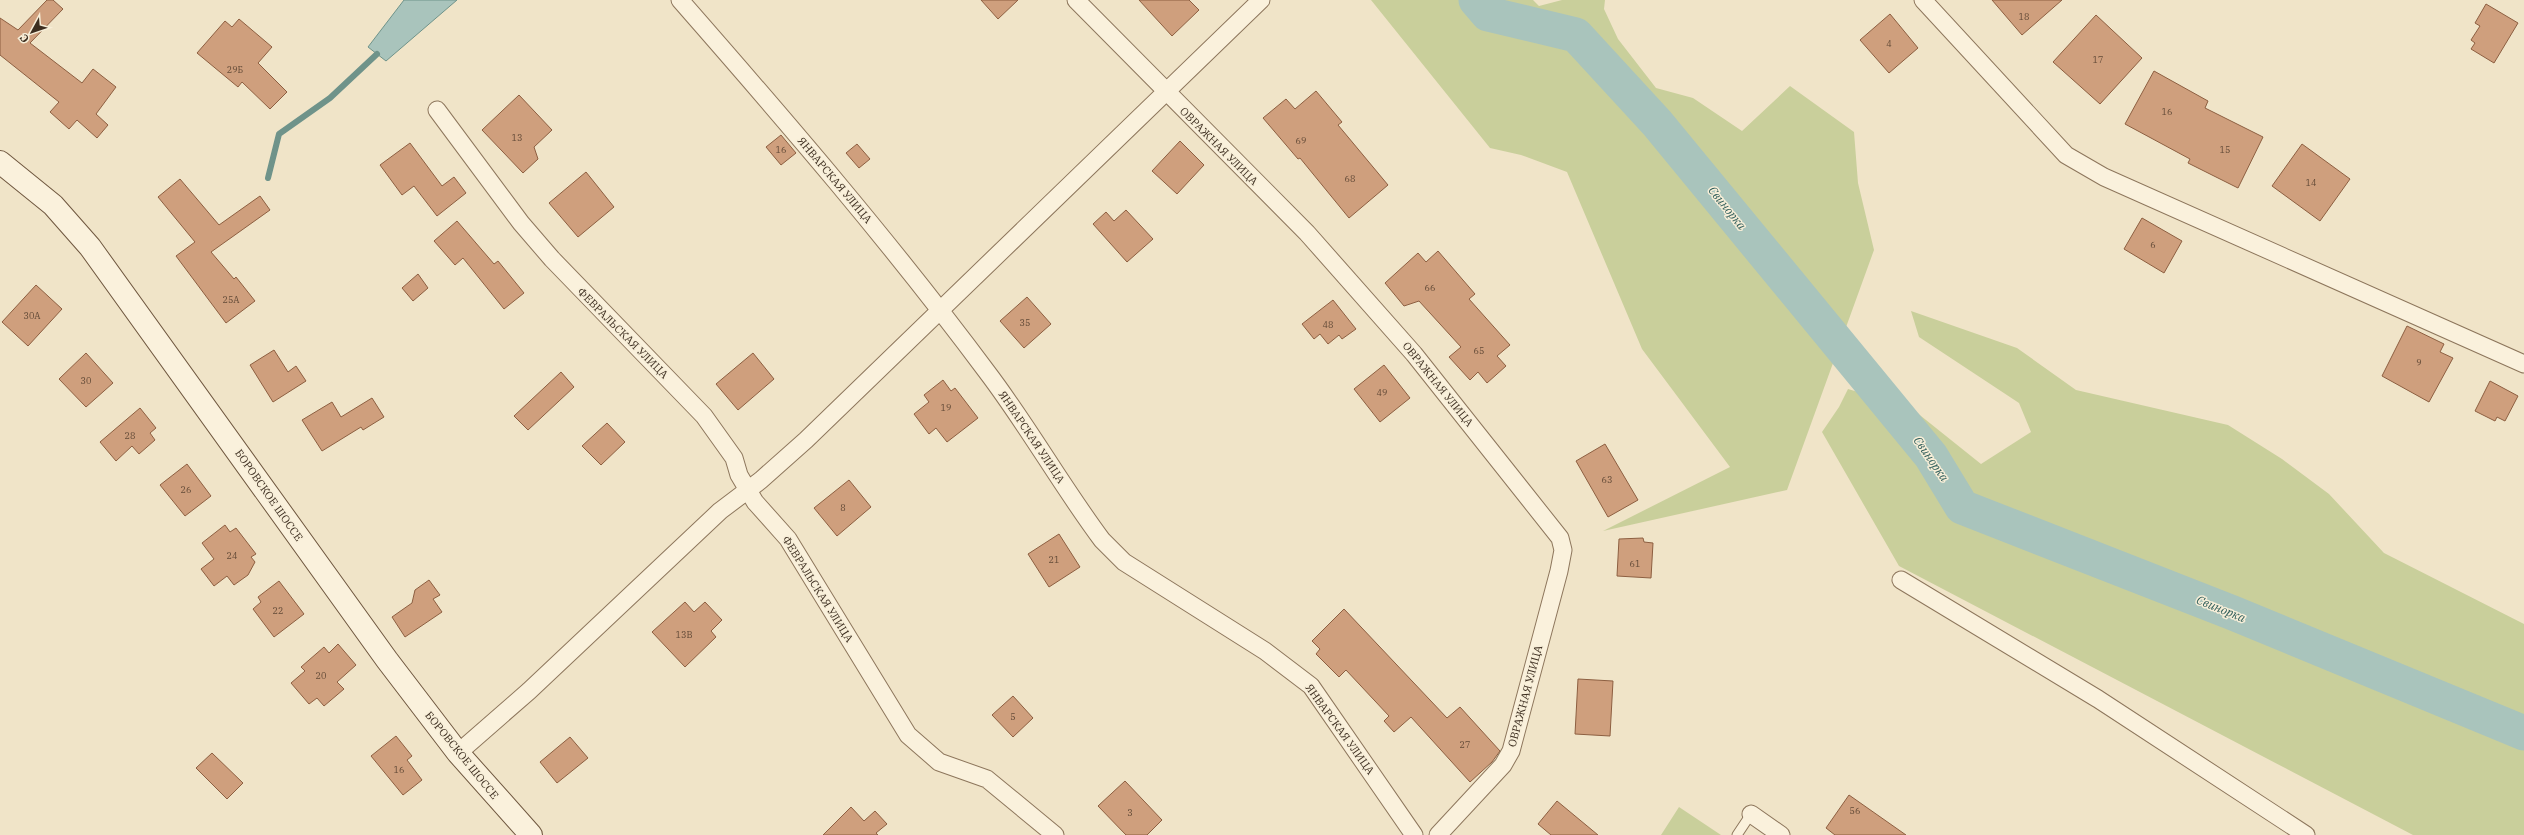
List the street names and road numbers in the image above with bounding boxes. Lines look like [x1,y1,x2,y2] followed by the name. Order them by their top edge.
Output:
[1177,104,1261,188] street label: ОВРАЖНАЯ УЛИЦА
[795,134,876,226] street label: ЯНВАРСКАЯ УЛИЦА
[575,285,672,382] street label: ФЕВРАЛЬСКАЯ УЛИЦА
[1400,339,1477,430] street label: ОВРАЖНАЯ УЛИЦА
[996,388,1068,486] street label: ЯНВАРСКАЯ УЛИЦА
[232,446,306,544] street label: БОРОВСКОЕ ШОССЕ
[779,533,857,645] street label: ФЕВРАЛЬСКАЯ УЛИЦА
[1505,643,1545,748] street label: ОВРАЖНАЯ УЛИЦА
[1302,681,1378,777] street label: ЯНВАРСКАЯ УЛИЦА
[422,708,502,802] street label: БОРОВСКОЕ ШОССЕ

